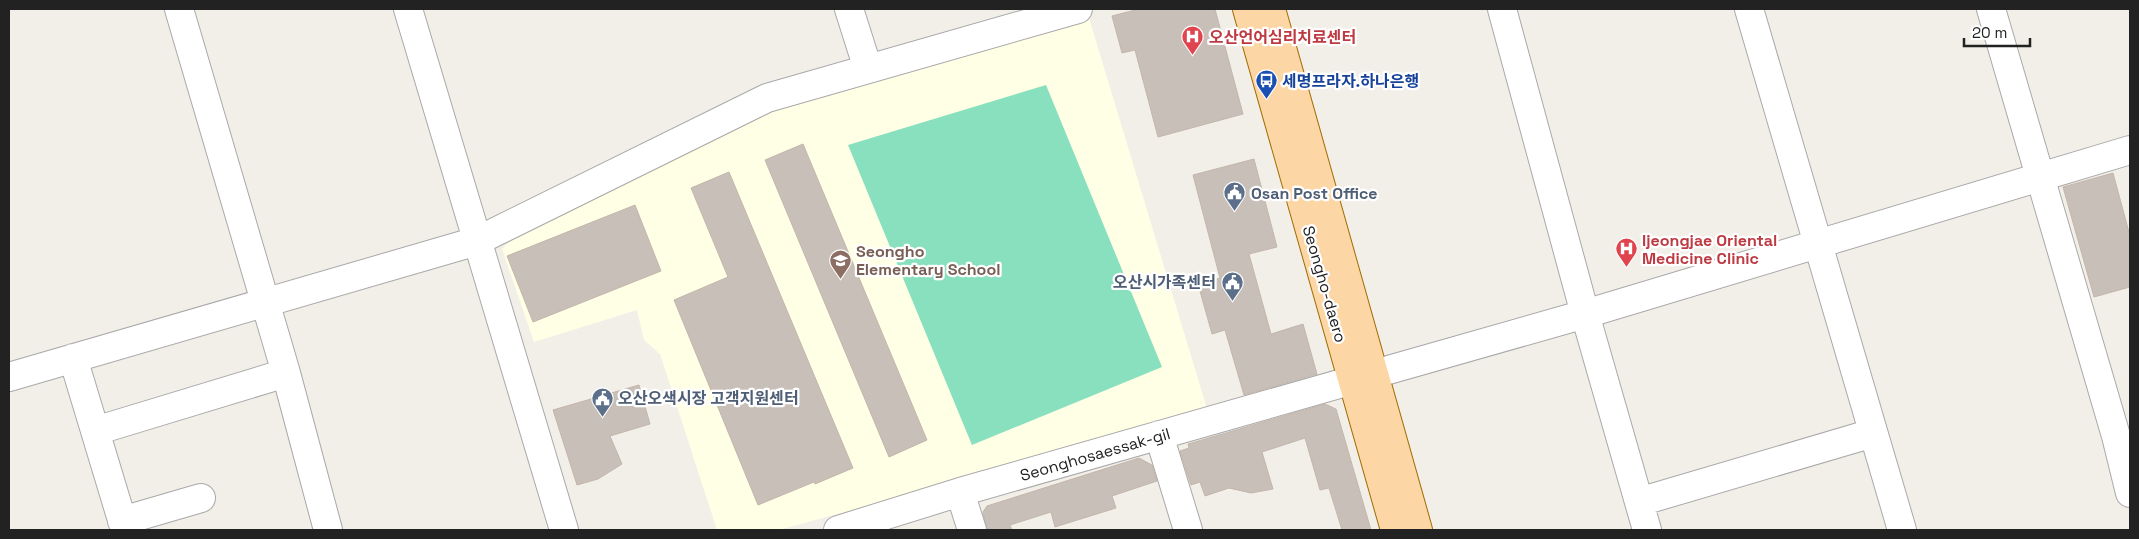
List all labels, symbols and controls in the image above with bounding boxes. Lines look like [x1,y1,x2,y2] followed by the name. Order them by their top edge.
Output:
[1964,15,2030,47] scale bar
[1972,23,2007,42] text: 20 m
[1181,25,1205,56] hospital icon: 오산언어심리치료센터
[1209,27,1356,48] place label: 오산언어심리치료센터
[1254,69,1278,100] bus stop icon: 세명프라자.하나은행
[1282,71,1419,92] place label: 세명프라자.하나은행
[1223,181,1247,212] public building icon: Osan Post Office
[1251,183,1378,204] place label: Osan Post Office
[1298,223,1351,345] street label: Seongho-daero
[1642,230,1777,269] place label: Ijeongjae Oriental Medicine Clinic
[1614,237,1638,268] hospital icon: Ijeongjae Oriental Medicine Clinic
[856,241,1000,280] place label: Seongho Elementary School
[828,248,852,279] school or university icon: Seongho Elementary School
[1220,270,1244,301] public building icon: 오산시가족센터
[1113,272,1216,293] place label: 오산시가족센터
[590,386,614,417] public building icon: 오산오색시장 고객지원센터
[618,388,799,409] place label: 오산오색시장 고객지원센터
[1018,423,1173,486] street label: Seonghosaessak-gil

